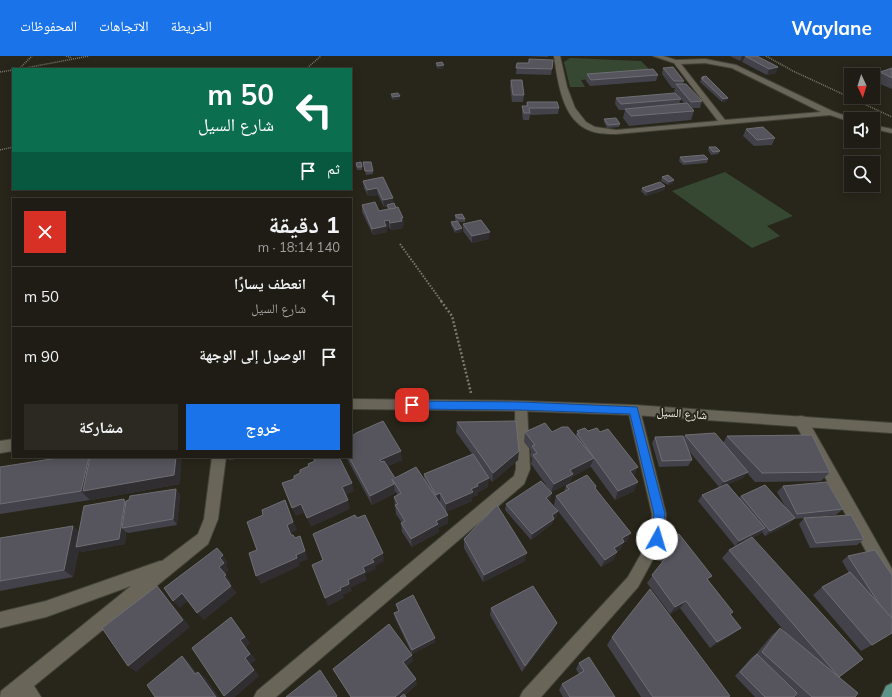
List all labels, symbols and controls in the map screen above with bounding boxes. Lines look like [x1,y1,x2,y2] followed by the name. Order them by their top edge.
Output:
[791,16,872,40] text: Waylane
[20,17,77,35] text: المحفوظات
[99,17,149,35] text: الاتجاهات
[171,17,212,35] text: الخريطة
[844,68,880,104] north arrow
[844,68,880,192] map controls
[208,77,274,112] text: 50 m
[288,84,340,136] icon: left
[844,112,880,148] button: sound
[198,113,274,136] text: شارع السيل
[844,156,880,192] button: search
[327,159,340,178] text: ثم
[297,160,319,182] icon: arrive
[269,209,340,239] text: 1 دقيقة
[24,211,66,253] button: close
[258,239,340,255] text: 140 m · 18:14
[234,274,306,293] text: انعطف يسارًا
[318,286,340,308] icon: left
[24,287,59,306] text: 50 m
[251,300,306,316] text: شارع السيل
[199,345,306,364] text: الوصول إلى الوجهة
[318,346,340,368] icon: arrive
[24,347,59,366] text: 90 m
[395,388,429,422] pin
[401,394,423,416] icon: arrive
[24,404,178,450] button: مشاركة
[186,404,340,450] button: خروج
[656,404,708,423] street label: شارع السيل
[636,518,678,560] position arrow

